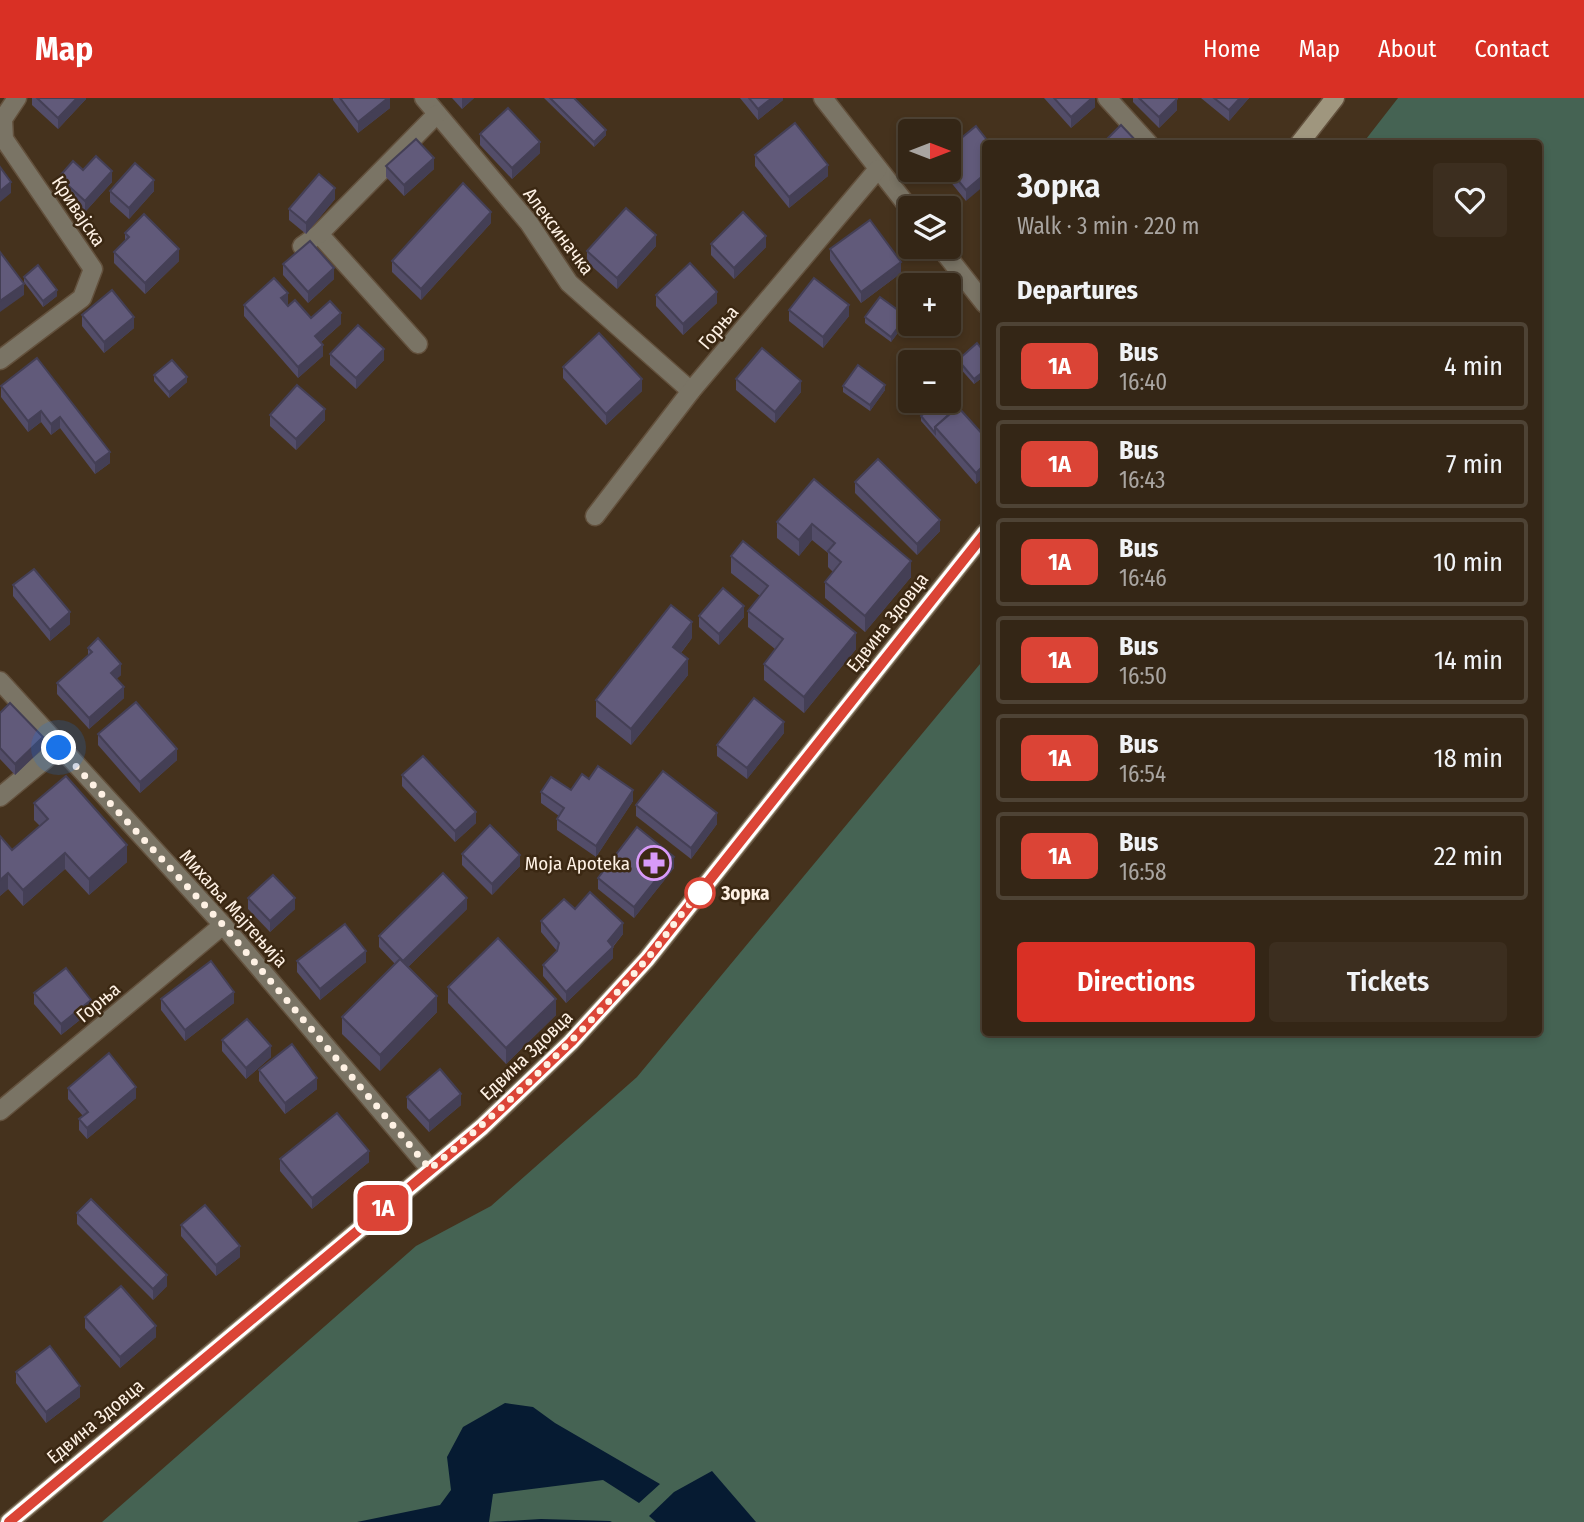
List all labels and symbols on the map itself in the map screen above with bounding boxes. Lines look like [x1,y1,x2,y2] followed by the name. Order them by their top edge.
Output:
[898,119,961,182] north arrow
[47,172,110,251] street label: Кривајска
[518,183,599,279] street label: Алексиначка
[693,301,743,354] street label: Горња
[842,568,933,677] street label: Едвина Здовца
[41,730,76,765] your location
[635,844,673,882] pharmacy icon: Moja Apoteka
[175,845,293,972] street label: Михаља Мајтењија
[525,852,630,875] place label: Moja Apoteka
[685,878,715,908] marker: Зорка
[720,882,769,905] place label: Зорка
[72,977,125,1027] street label: Горња
[475,1006,577,1105] street label: Едвина Здовца
[352,1185,414,1231] line badge: 1A
[42,1374,149,1469] street label: Едвина Здовца

